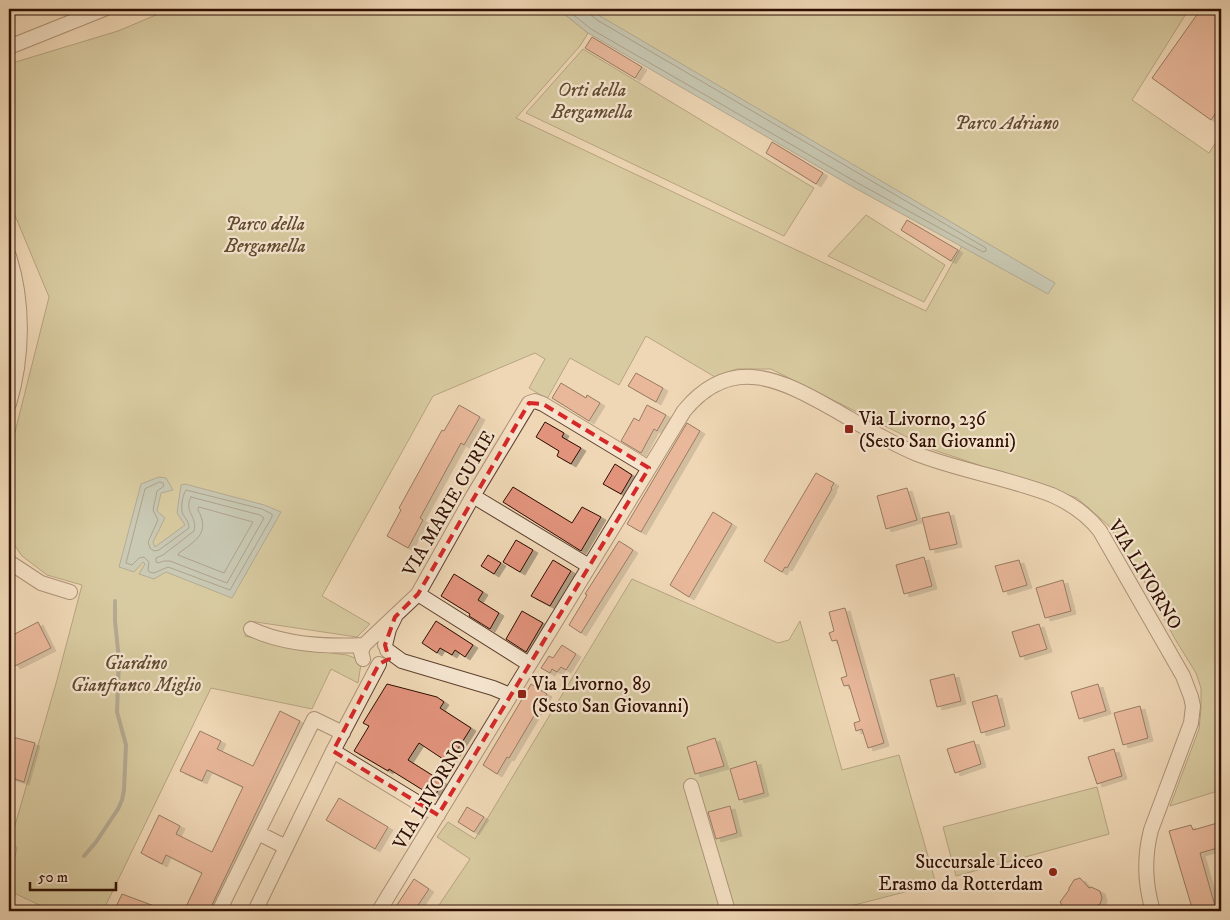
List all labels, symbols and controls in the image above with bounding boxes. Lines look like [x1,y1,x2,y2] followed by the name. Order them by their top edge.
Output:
[550,79,633,124] park label: Orti della Bergamella
[955,112,1059,135] park label: Parco Adriano
[223,213,306,258] park label: Parco della Bergamella
[858,408,1016,453] place label: Via Livorno, 236 (Sesto San Giovanni)
[843,423,855,435] marker: Via Livorno, 236 (Sesto San Giovanni)
[398,427,500,582] street label: VIA MARIE CURIE
[1102,515,1187,634] street label: VIA LIVORNO
[71,652,201,697] park label: Giardino Gianfranco Miglio
[531,673,689,718] place label: Via Livorno, 89 (Sesto San Giovanni)
[516,688,528,700] marker: Via Livorno, 89 (Sesto San Giovanni)
[388,736,472,855] street label: VIA LIVORNO
[878,851,1043,896] place label: Succursale Liceo Erasmo da Rotterdam
[30,860,116,892] scale bar
[1047,866,1059,878] marker: Succursale Liceo Erasmo da Rotterdam
[38,868,68,887] text: 50 m

